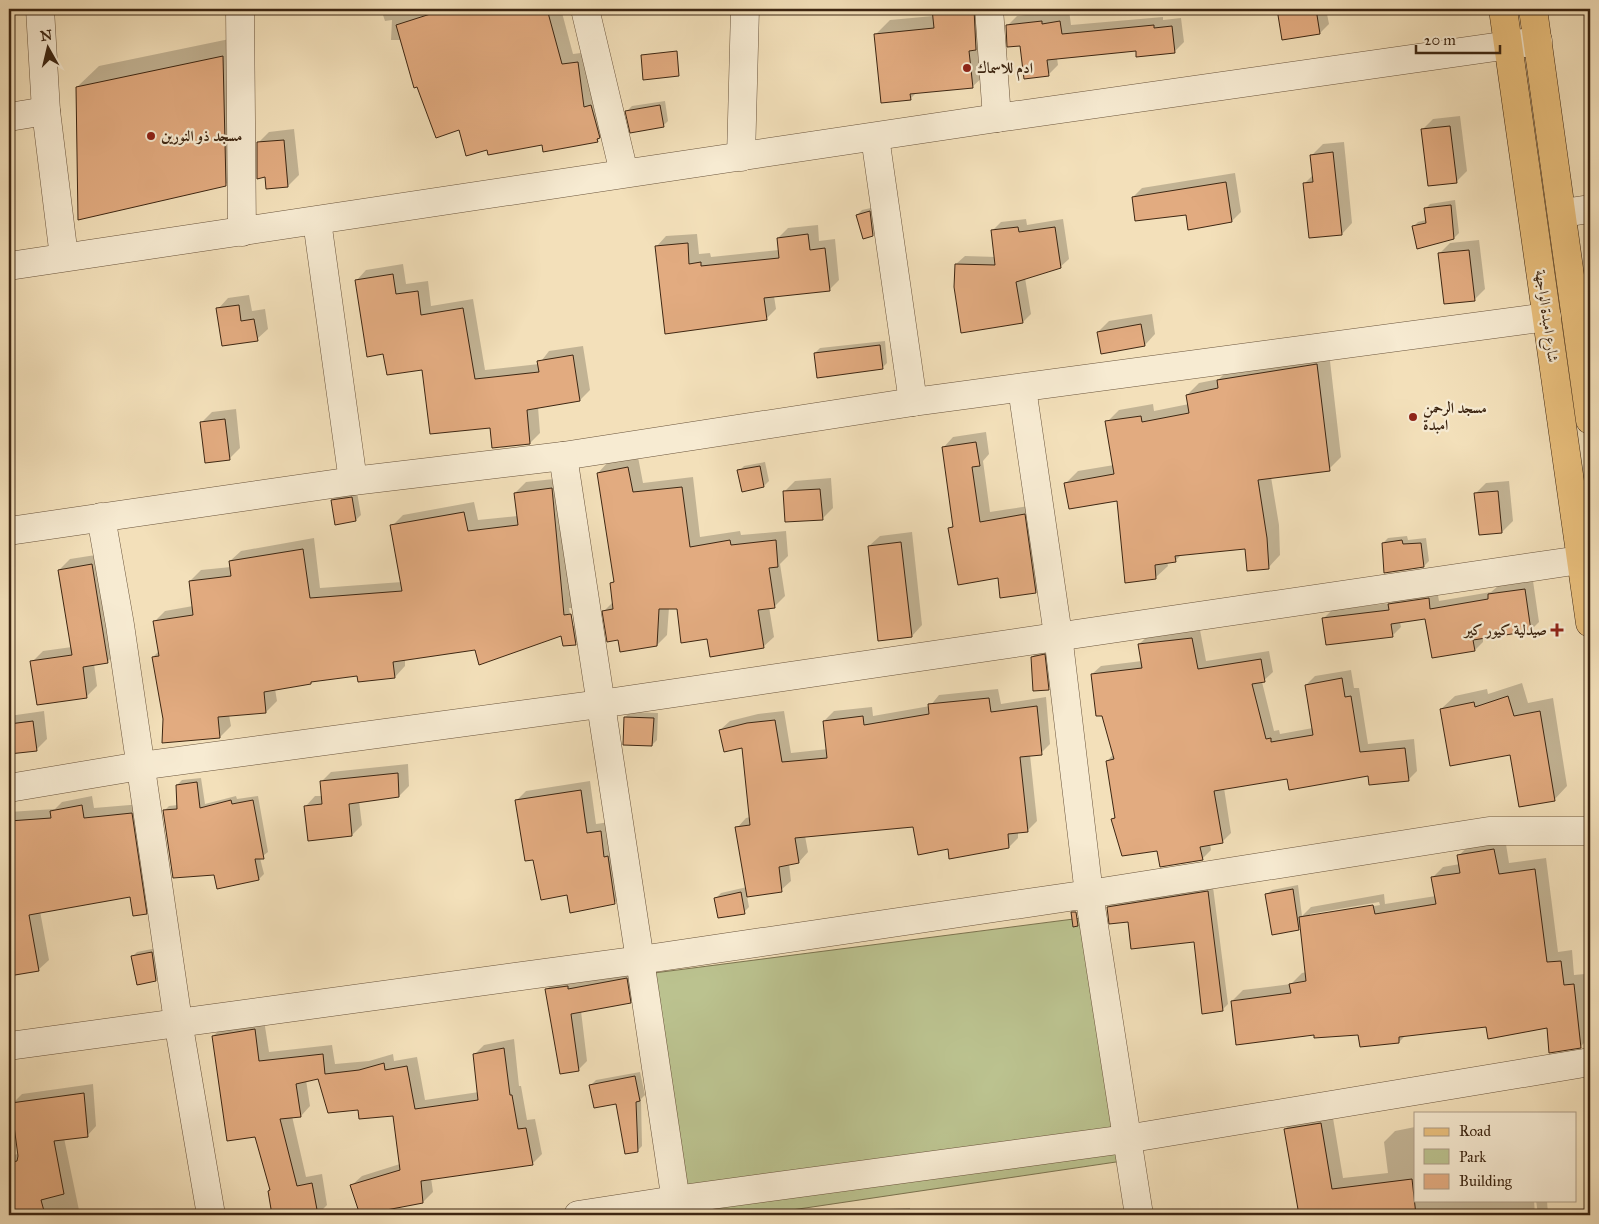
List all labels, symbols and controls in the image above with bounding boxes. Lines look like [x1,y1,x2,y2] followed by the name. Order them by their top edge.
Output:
[22,22,72,72] north arrow
[1416,22,1500,54] scale bar
[39,26,53,45] text: N
[1424,31,1456,49] text: 20 m
[977,59,1033,81] place label: ادم للاسماك
[961,62,973,74] marker: ادم للاسماك
[161,127,242,145] place label: مسجد ذو النورين
[145,130,157,142] marker: مسجد ذو النورين
[1528,268,1562,364] street label: شارع امبدة الواجهة
[1423,399,1487,434] place label: مسجد الرحمن امبدة
[1407,411,1419,423] marker: مسجد الرحمن امبدة
[1463,621,1547,639] place label: صيدلية كيور كير
[1551,624,1563,636] marker: صيدلية كيور كير
[1414,1112,1576,1202] legend
[1459,1122,1491,1140] text: Road
[1459,1148,1486,1166] text: Park
[1459,1172,1513,1190] text: Building

